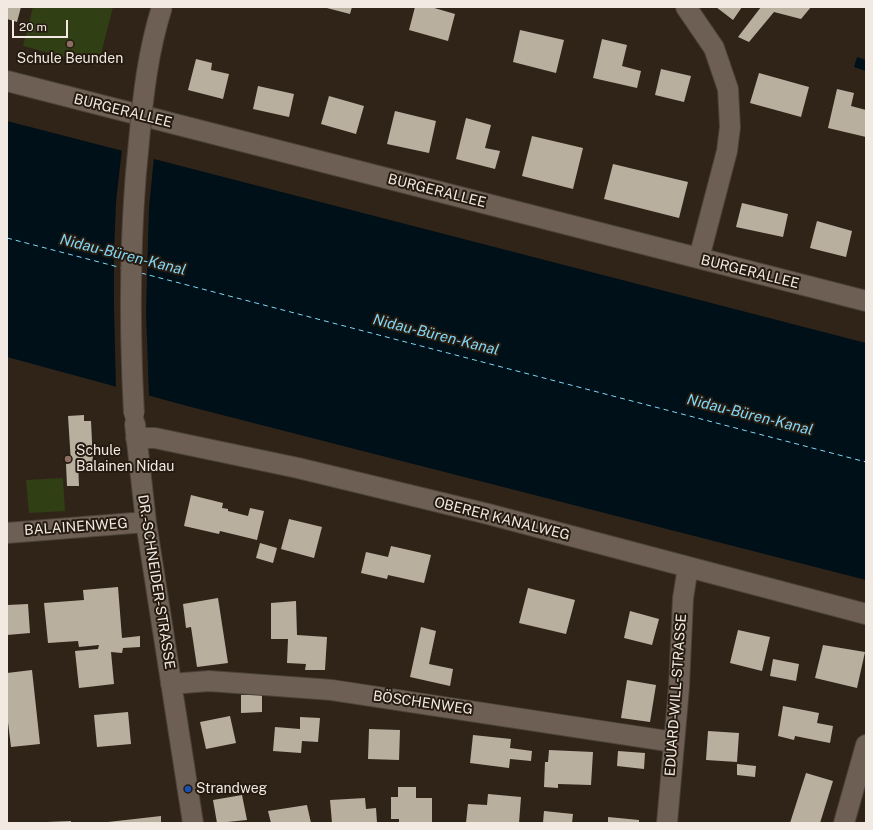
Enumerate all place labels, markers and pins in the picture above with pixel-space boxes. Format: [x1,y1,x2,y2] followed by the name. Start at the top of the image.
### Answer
[65,39,75,49] marker: Schule Beunden
[17,51,123,67] place label: Schule Beunden
[76,443,174,476] place label: Schule Balainen Nidau
[63,454,73,464] marker: Schule Balainen Nidau
[196,781,267,797] place label: Strandweg
[183,784,193,794] marker: Strandweg

